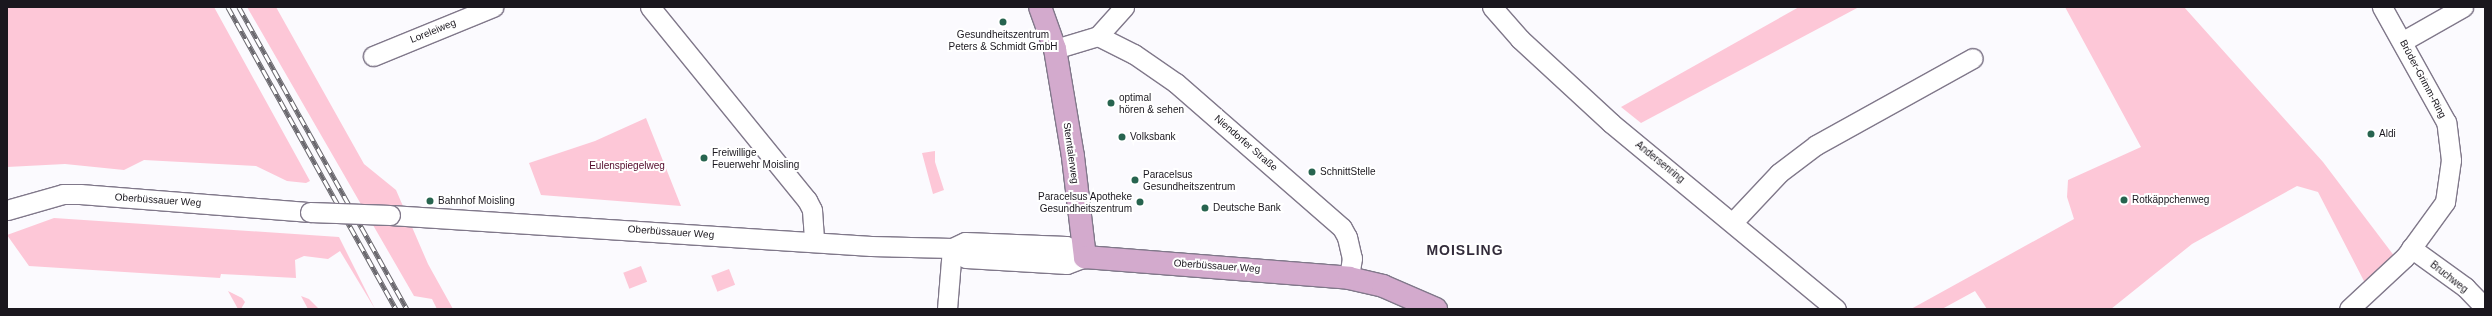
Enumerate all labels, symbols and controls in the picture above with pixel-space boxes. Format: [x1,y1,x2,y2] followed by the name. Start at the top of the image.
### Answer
[408,16,458,46] street label: Loreleiweg
[998,17,1008,27] marker: Gesundheitszentrum Peters & Schmidt GmbH
[949,28,1057,52] place label: Gesundheitszentrum Peters & Schmidt GmbH
[2397,38,2449,120] street label: Brüder-Grimm-Ring
[1119,91,1184,114] place label: optimal hören & sehen
[1106,98,1116,108] marker: optimal hören & sehen
[1212,112,1280,174] street label: Niendorfer Straße
[1061,122,1081,184] street label: Sterntalerweg
[2379,128,2396,140] place label: Aldi
[2366,129,2376,139] marker: Aldi
[1130,131,1176,143] place label: Volksbank
[1117,132,1127,142] marker: Volksbank
[1633,139,1687,185] street label: Andersenring
[712,146,799,170] place label: Freiwillige Feuerwehr Moisling
[699,153,709,163] marker: Freiwillige Feuerwehr Moisling
[589,160,665,172] park label: Eulenspiegelweg
[1320,166,1376,178] place label: SchnittStelle
[1307,167,1317,177] marker: SchnittStelle
[1143,168,1235,192] place label: Paracelsus Gesundheitszentrum
[1130,175,1140,185] marker: Paracelsus Gesundheitszentrum
[1037,190,1132,214] place label: Paracelsus Apotheke Gesundheitszentrum
[114,191,202,209] street label: Oberbüssauer Weg
[2132,194,2209,206] place label: Rotkäppchenweg
[438,195,515,207] place label: Bahnhof Moisling
[2119,195,2129,205] marker: Rotkäppchenweg
[425,196,435,206] marker: Bahnhof Moisling
[1135,197,1145,207] marker: Paracelsus Apotheke Gesundheitszentrum
[1213,202,1281,214] place label: Deutsche Bank
[1200,203,1210,213] marker: Deutsche Bank
[627,223,715,241] street label: Oberbüssauer Weg
[1426,242,1504,258] district label: MOISLING
[1173,257,1261,275] street label: Oberbüssauer Weg
[2428,259,2470,295] street label: Bruchweg

